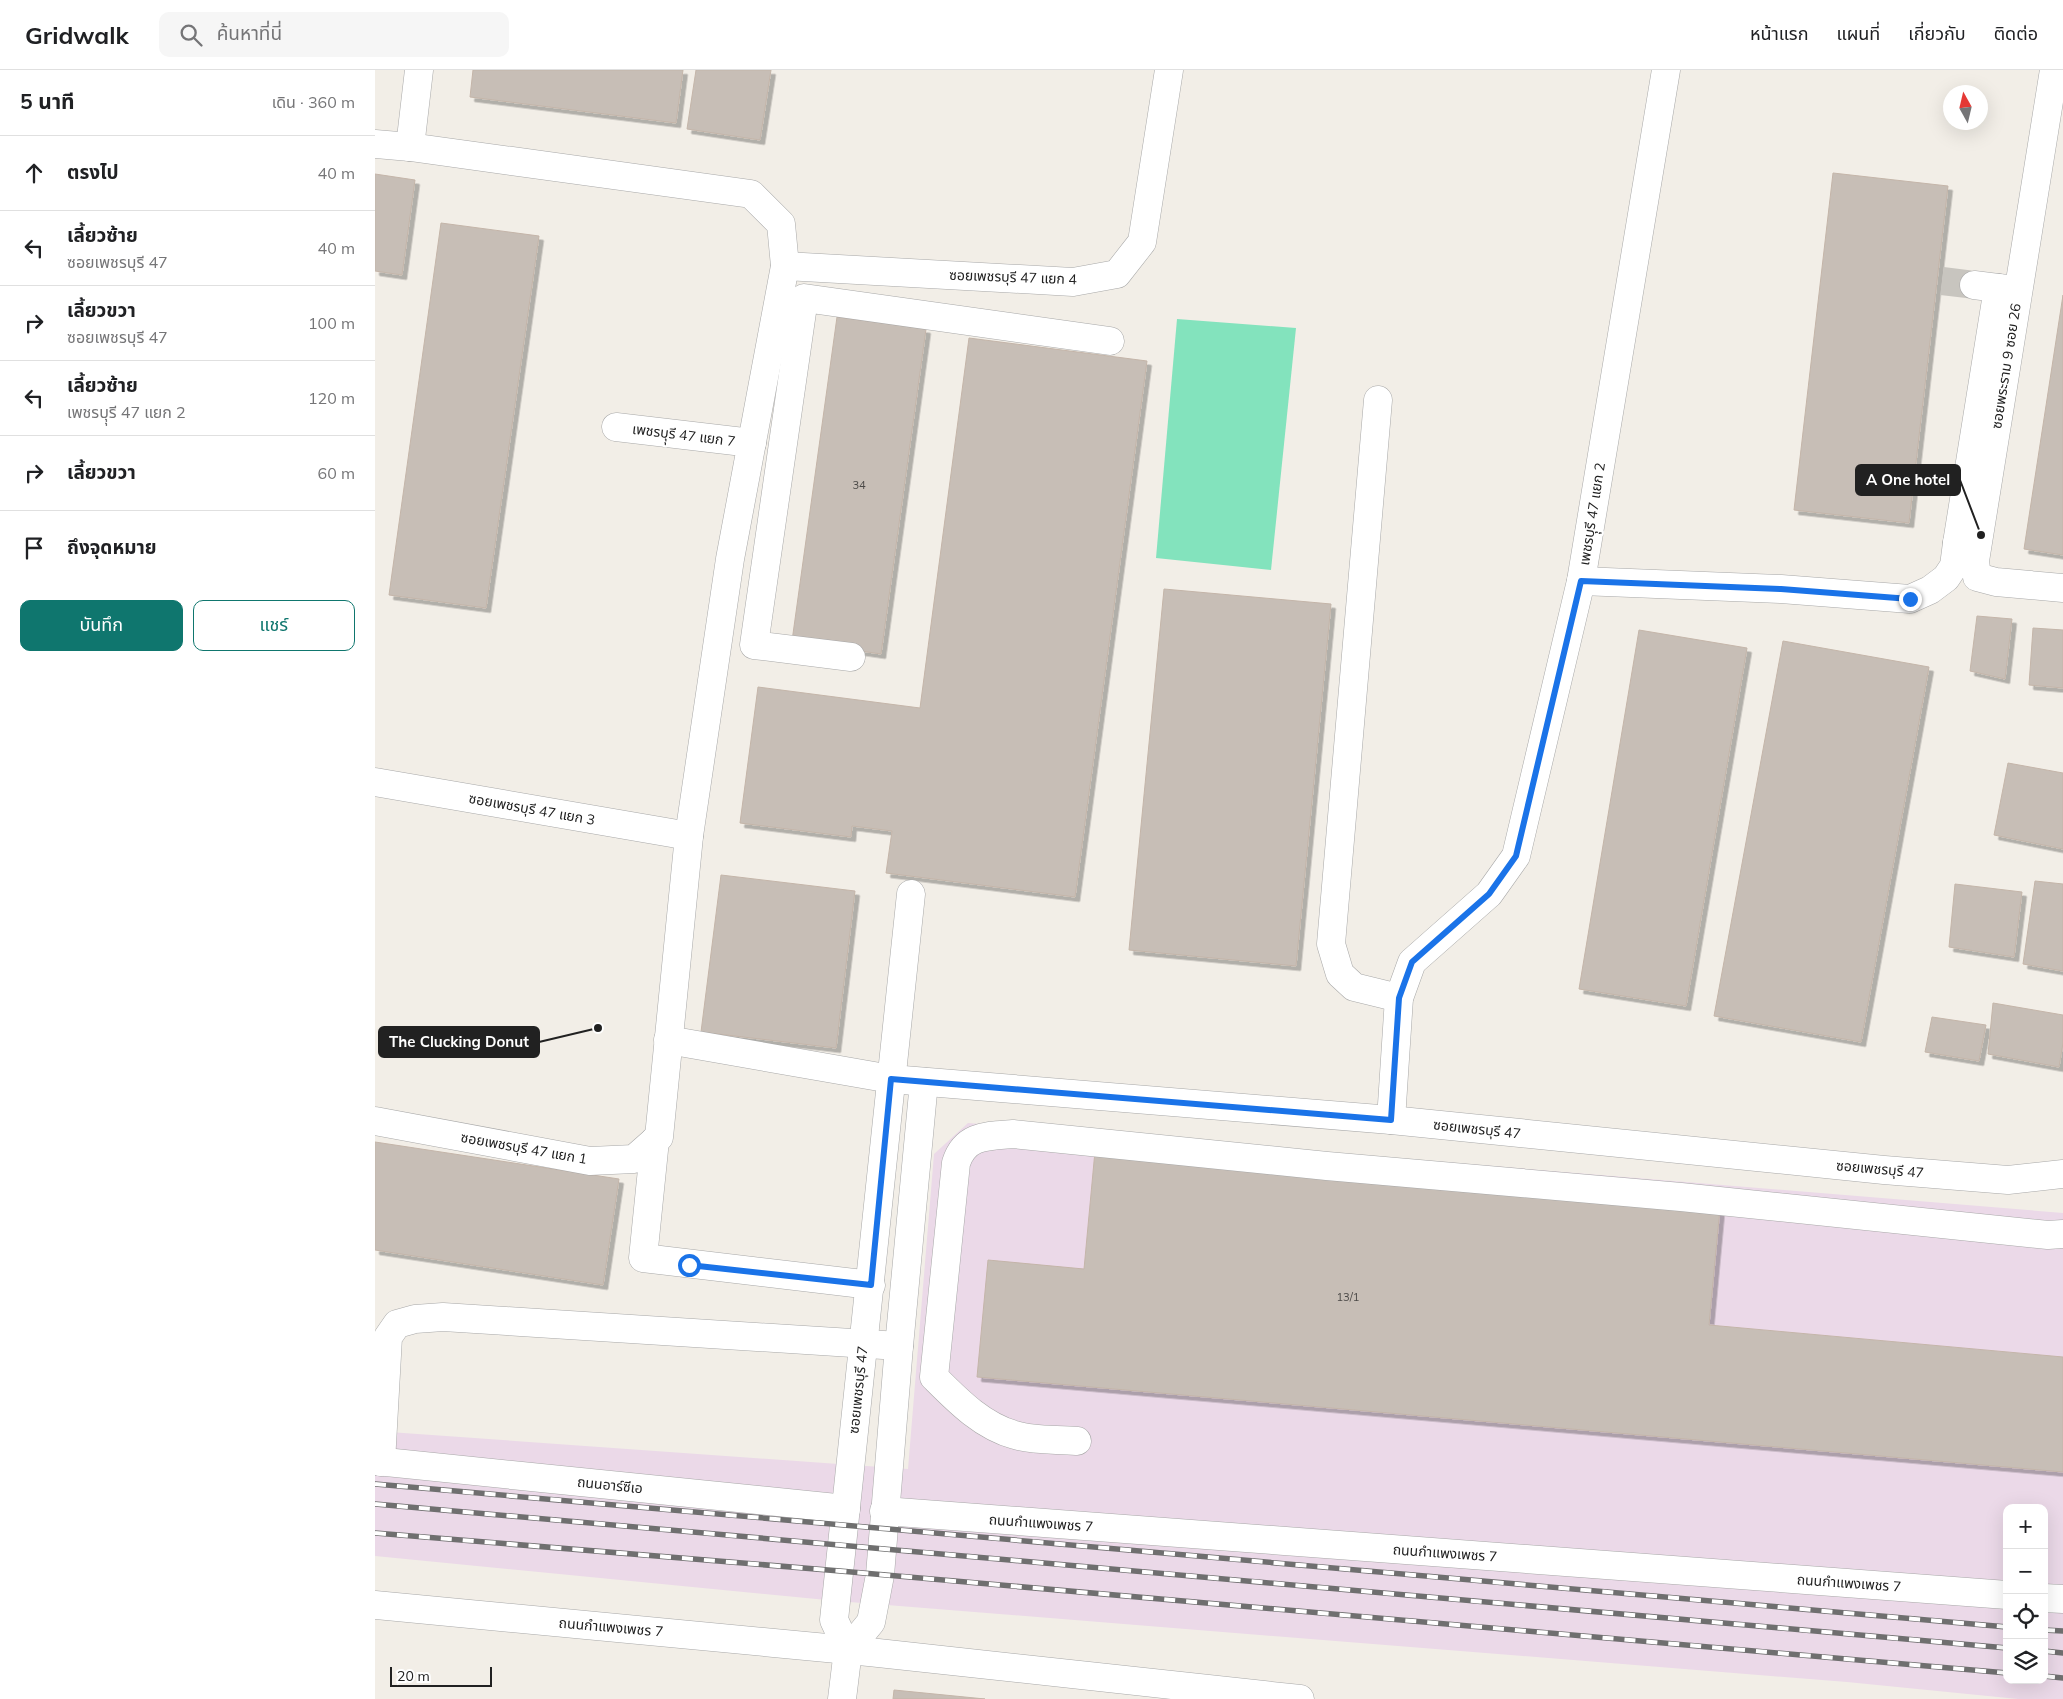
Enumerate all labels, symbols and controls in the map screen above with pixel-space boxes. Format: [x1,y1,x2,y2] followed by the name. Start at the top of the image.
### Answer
[159,12,509,57] search box
[25,20,129,50] text: Gridwalk
[177,21,205,49] icon: search
[217,21,282,45] text: ค้นหาที่นี่
[1750,22,1808,45] text: หน้าแรก
[1836,22,1880,45] text: แผนที่
[1908,22,1966,45] text: เกี่ยวกับ
[1994,22,2038,45] text: ติดต่อ
[1943,85,1988,130] north arrow
[20,88,75,114] text: 5 นาที
[272,92,355,112] text: เดิน · 360 m
[20,159,48,187] icon: ahead
[67,160,119,184] text: ตรงไป
[318,163,355,183] text: 40 m
[67,223,138,247] text: เลี้ยวซ้าย
[20,234,48,262] icon: left
[318,238,355,258] text: 40 m
[67,252,168,272] text: ซอยเพชรบุรี 47
[949,266,1078,288] street label: ซอยเพชรบุรี 47 แยก 4
[67,298,136,322] text: เลี้ยวขวา
[1987,302,2025,430] street label: ซอยพระราม 9 ซอย 26
[20,309,48,337] icon: right
[308,313,355,333] text: 100 m
[67,327,168,347] text: ซอยเพชรบุรี 47
[67,373,138,397] text: เลี้ยวซ้าย
[20,384,48,412] icon: left
[308,388,355,408] text: 120 m
[67,402,186,422] text: เพชรบุุรี 47 แยก 2
[631,420,737,454] street label: เพชรบุุรี 47 แยก 7
[20,459,48,487] icon: right
[67,460,136,484] text: เลี้ยวขวา
[1575,461,1613,567] street label: เพชรบุุรี 47 แยก 2
[318,463,355,483] text: 60 m
[1856,465,1960,495] callout: A One hotel
[1866,470,1950,489] text: A One hotel
[852,478,866,492] house number: 34
[20,534,48,562] icon: arrive
[67,535,157,559] text: ถึงจุดหมาย
[1899,588,1922,611] route end
[20,600,183,651] button: บันทึก
[193,600,355,651] button: แชร์
[467,789,597,829] street label: ซอยเพชรบุรี 47 แยก 3
[379,1027,539,1057] callout: The Clucking Donut
[389,1032,529,1051] text: The Clucking Donut
[1432,1115,1522,1143] street label: ซอยเพชรบุรี 47
[459,1128,589,1168] street label: ซอยเพชรบุรี 47 แยก 1
[1835,1156,1925,1182] street label: ซอยเพชรบุรี 47
[678,1254,701,1277] route start
[1337,1290,1359,1304] house number: 13/1
[844,1345,872,1435] street label: ซอยเพชรบุรี 47
[576,1473,644,1497] street label: ถนนอาร์ซีเอ
[2003,1504,2048,1684] map controls
[2003,1504,2048,1549] button: +
[988,1510,1094,1536] street label: ถนนกำแพงเพชร 7
[1392,1540,1498,1566] street label: ถนนกำแพงเพชร 7
[2003,1549,2048,1594] button: −
[1796,1570,1902,1596] street label: ถนนกำแพงเพชร 7
[2003,1594,2048,1639] button: locate
[558,1613,664,1641] street label: ถนนกำแพงเพชร 7
[2003,1639,2048,1684] button: layers
[390,1664,493,1687] scale bar
[397,1667,430,1685] text: 20 m

